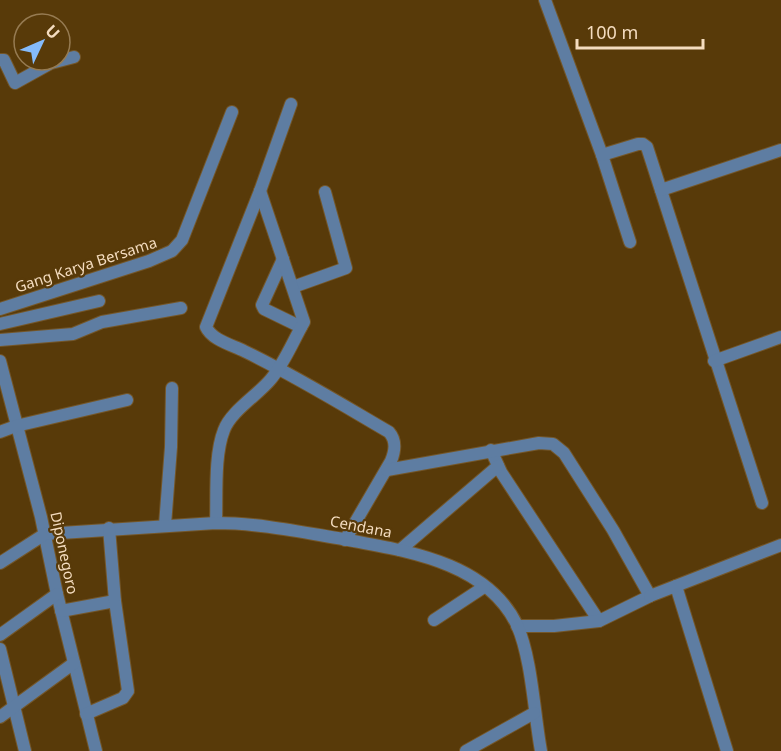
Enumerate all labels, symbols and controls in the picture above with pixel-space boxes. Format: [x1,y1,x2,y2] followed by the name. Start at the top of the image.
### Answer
[12,12,72,72] north arrow
[577,12,703,50] scale bar
[41,20,65,44] text: U
[586,20,638,44] text: 100 m
[12,232,159,296] street label: Gang Karya Bersama
[46,510,84,596] street label: Diponegoro
[329,510,394,542] street label: Cendana

